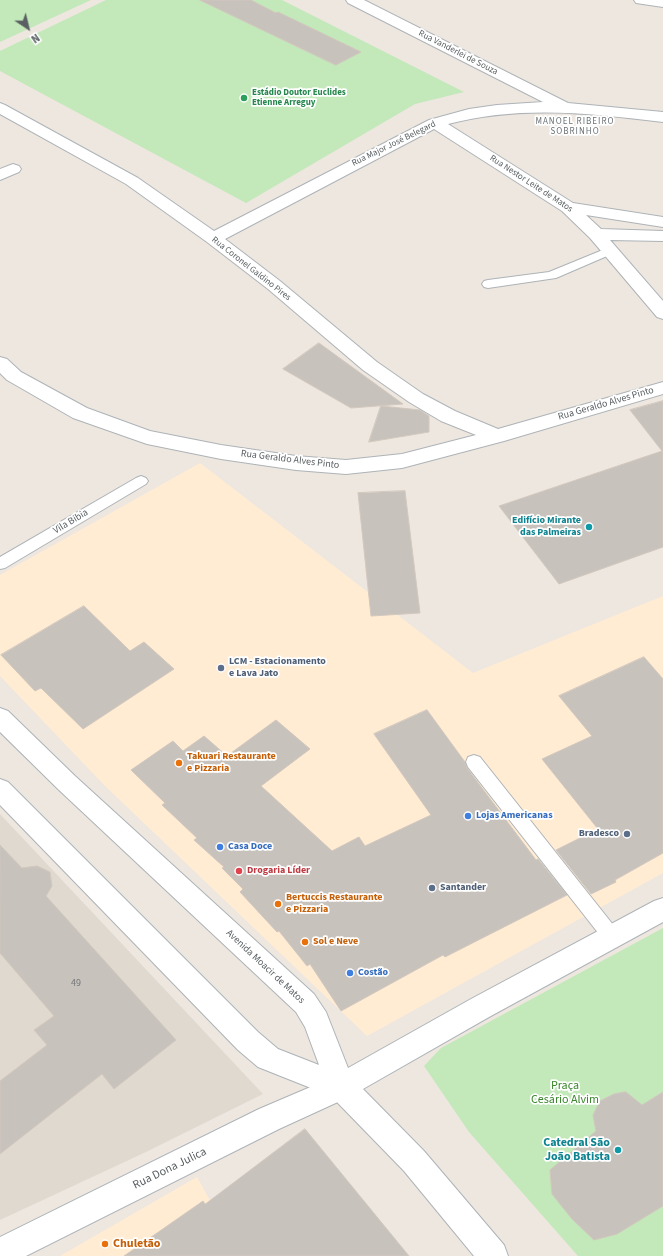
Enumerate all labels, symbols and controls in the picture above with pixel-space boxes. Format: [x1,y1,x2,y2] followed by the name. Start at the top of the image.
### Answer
[8,8,48,48] north arrow
[417,28,499,78] street label: Rua Vanderlei de Souza
[28,30,42,46] text: N
[252,88,346,109] place label: Estádio Doutor Euclides Etienne Arreguy
[239,93,249,103] marker: Estádio Doutor Euclides Etienne Arreguy
[535,117,615,138] district label: MANOEL RIBEIRO SOBRINHO
[350,119,438,169] street label: Rua Major José Belegard
[487,153,575,215] street label: Rua Nestor Leite de Matos
[209,235,293,303] street label: Rua Coronel Galdino Pires
[557,385,655,423] street label: Rua Geraldo Alves Pinto
[240,448,340,472] street label: Rua Geraldo Alves Pinto
[51,507,91,537] street label: Vila Bibia
[512,515,581,538] place label: Edifício Mirante das Palmeiras
[584,522,594,532] marker: Edifício Mirante das Palmeiras
[229,656,326,680] place label: LCM - Estacionamento e Lava Jato
[216,663,226,673] marker: LCM - Estacionamento e Lava Jato
[187,751,276,774] place label: Takuari Restaurante e Pizzaria
[174,758,184,768] marker: Takuari Restaurante e Pizzaria
[476,810,553,822] place label: Lojas Americanas
[463,811,473,821] marker: Lojas Americanas
[579,828,619,840] place label: Bradesco
[622,829,632,839] marker: Bradesco
[228,841,272,853] place label: Casa Doce
[215,842,225,852] marker: Casa Doce
[247,865,310,877] place label: Drogaria Líder
[234,866,244,876] marker: Drogaria Líder
[440,882,486,894] place label: Santander
[427,883,437,893] marker: Santander
[286,892,383,916] place label: Bertuccis Restaurante e Pizzaria
[273,899,283,909] marker: Bertuccis Restaurante e Pizzaria
[223,927,307,1007] street label: Avenida Moacir de Matos
[313,936,358,948] place label: Sol e Neve
[300,937,310,947] marker: Sol e Neve
[358,967,388,979] place label: Costão
[345,968,355,978] marker: Costão
[71,978,81,990] house number: 49
[531,1079,599,1107] park label: Praça Cesário Alvim
[543,1136,610,1164] place label: Catedral São João Batista
[131,1145,209,1193] street label: Rua Dona Julica
[613,1145,623,1155] marker: Catedral São João Batista
[113,1237,161,1251] place label: Chuletão
[100,1239,110,1249] marker: Chuletão

